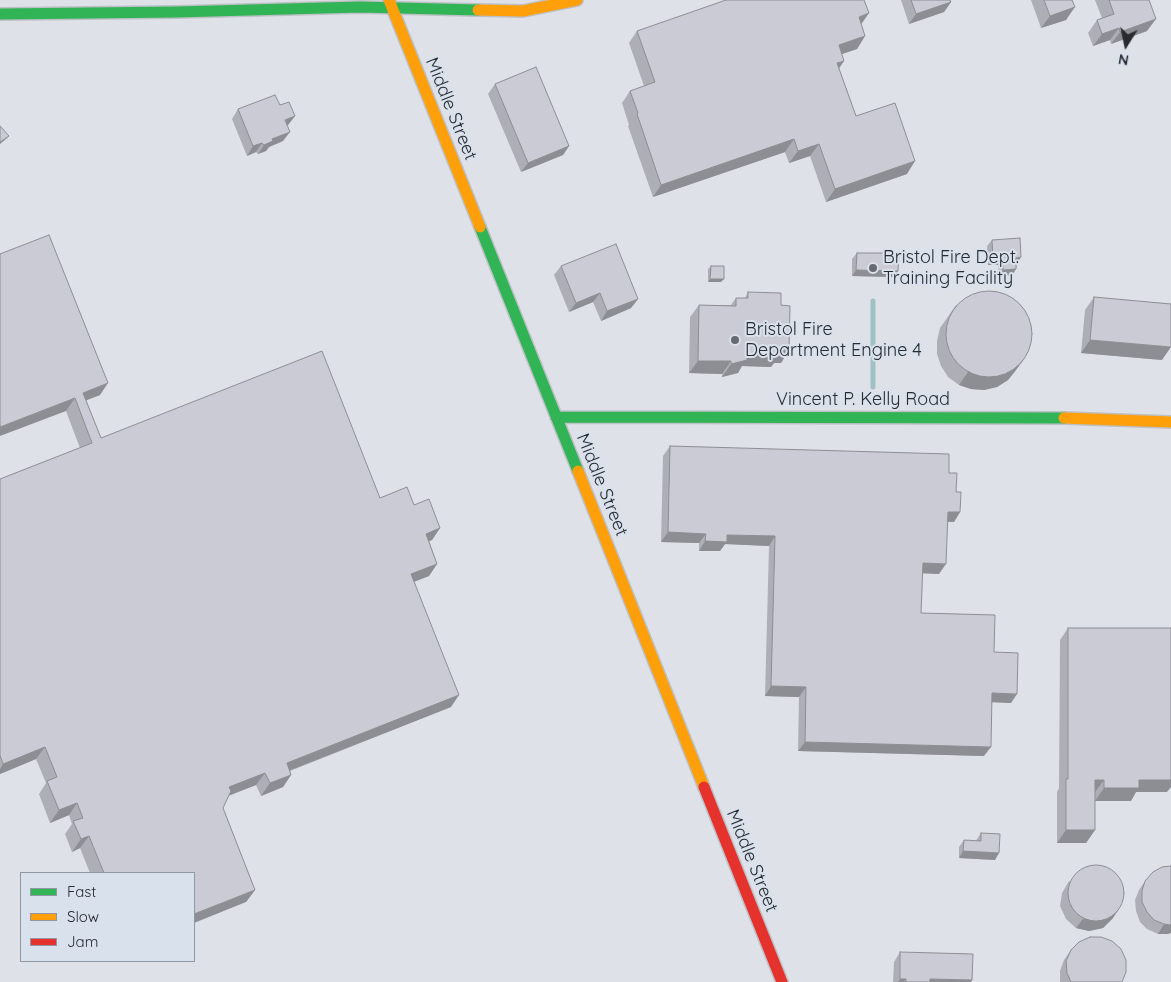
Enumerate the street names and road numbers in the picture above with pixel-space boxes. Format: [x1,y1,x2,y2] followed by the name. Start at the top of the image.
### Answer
[421,55,481,163] street label: Middle Street
[776,389,950,411] street label: Vincent P. Kelly Road
[572,431,632,539] street label: Middle Street
[722,807,782,915] street label: Middle Street

